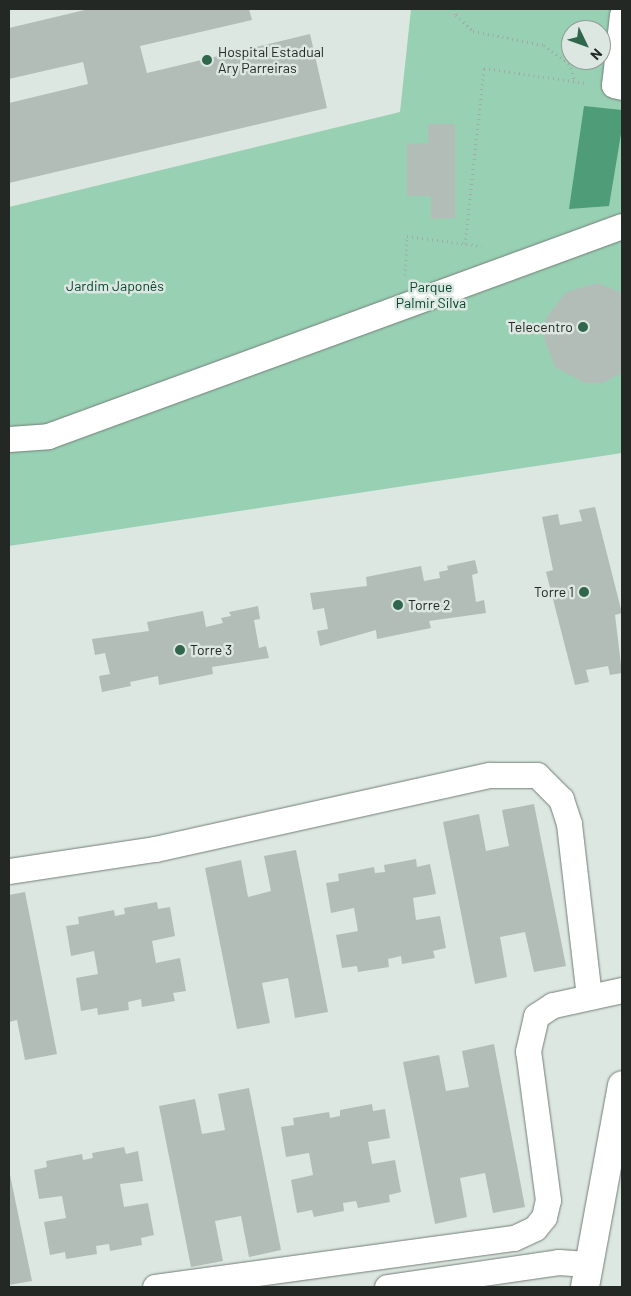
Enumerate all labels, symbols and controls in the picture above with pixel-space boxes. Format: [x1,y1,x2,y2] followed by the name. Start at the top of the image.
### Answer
[561,20,611,70] north arrow
[218,44,324,76] place label: Hospital Estadual Ary Parreiras
[587,46,606,64] text: N
[200,53,214,67] marker: Hospital Estadual Ary Parreiras
[66,278,164,294] park label: Jardim Japonês
[396,279,466,312] park label: Parque Palmir Silva
[508,319,573,335] place label: Telecentro
[577,321,589,333] marker: Telecentro
[534,584,574,600] place label: Torre 1
[578,586,590,598] marker: Torre 1
[408,597,451,613] place label: Torre 2
[392,599,404,611] marker: Torre 2
[190,642,232,658] place label: Torre 3
[174,644,186,656] marker: Torre 3

